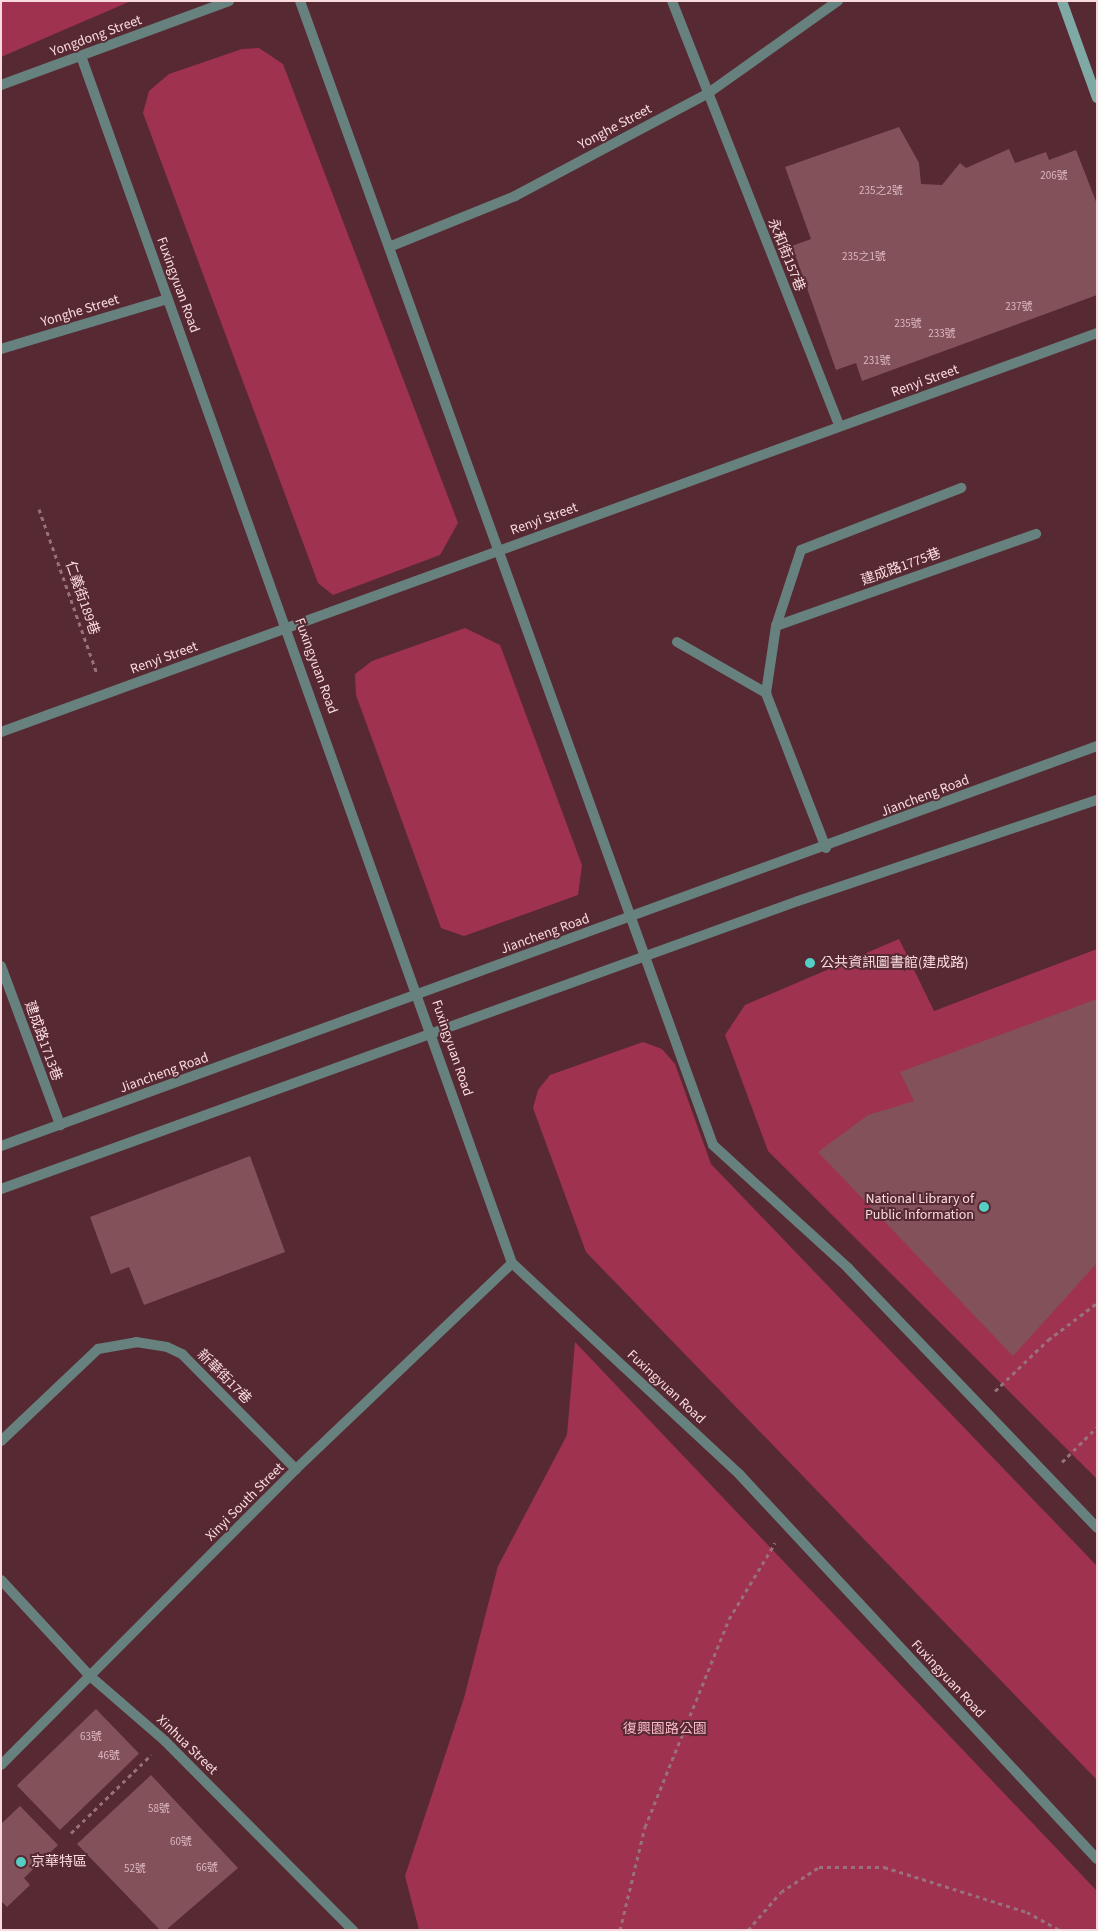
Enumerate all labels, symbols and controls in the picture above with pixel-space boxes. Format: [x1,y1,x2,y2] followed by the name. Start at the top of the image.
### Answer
[48,12,144,60] street label: Yongdong Street
[575,101,655,153] street label: Yonghe Street
[1040,169,1068,183] house number: 206號
[859,184,903,198] house number: 235之2號
[764,216,808,294] street label: 永和街157巷
[153,235,203,335] street label: Fuxingyuan Road
[842,250,886,264] house number: 235之1號
[39,291,121,331] street label: Yonghe Street
[1005,300,1033,314] house number: 237號
[894,317,922,331] house number: 235號
[928,327,956,341] house number: 233號
[863,354,891,368] house number: 231號
[889,361,961,401] street label: Renyi Street
[508,499,580,539] street label: Renyi Street
[859,545,943,589] street label: 建成路1775巷
[62,559,102,637] street label: 仁義街189巷
[291,616,341,716] street label: Fuxingyuan Road
[128,638,200,678] street label: Renyi Street
[878,771,972,821] street label: Jiancheng Road
[498,910,592,958] street label: Jiancheng Road
[820,955,968,971] place label: 公共資訊圖書館(建成路)
[804,957,816,969] marker: 公共資訊圖書館(建成路)
[428,998,476,1098] street label: Fuxingyuan Road
[21,999,65,1083] street label: 建成路1713巷
[117,1049,211,1097] street label: Jiancheng Road
[865,1191,974,1224] place label: National Library of Public Information
[978,1201,990,1213] marker: National Library of Public Information
[193,1346,255,1408] street label: 新華街17巷
[623,1347,709,1427] street label: Fuxingyuan Road
[202,1459,288,1545] street label: Xinyi South Street
[908,1636,988,1722] street label: Fuxingyuan Road
[153,1712,221,1778] street label: Xinhua Street
[623,1721,707,1737] park label: 復興園路公園
[80,1730,102,1744] house number: 63號
[98,1749,120,1763] house number: 46號
[148,1802,170,1816] house number: 58號
[170,1835,192,1849] house number: 60號
[31,1854,87,1870] place label: 京華特區
[15,1856,27,1868] marker: 京華特區
[196,1861,218,1875] house number: 66號
[124,1862,146,1876] house number: 52號

